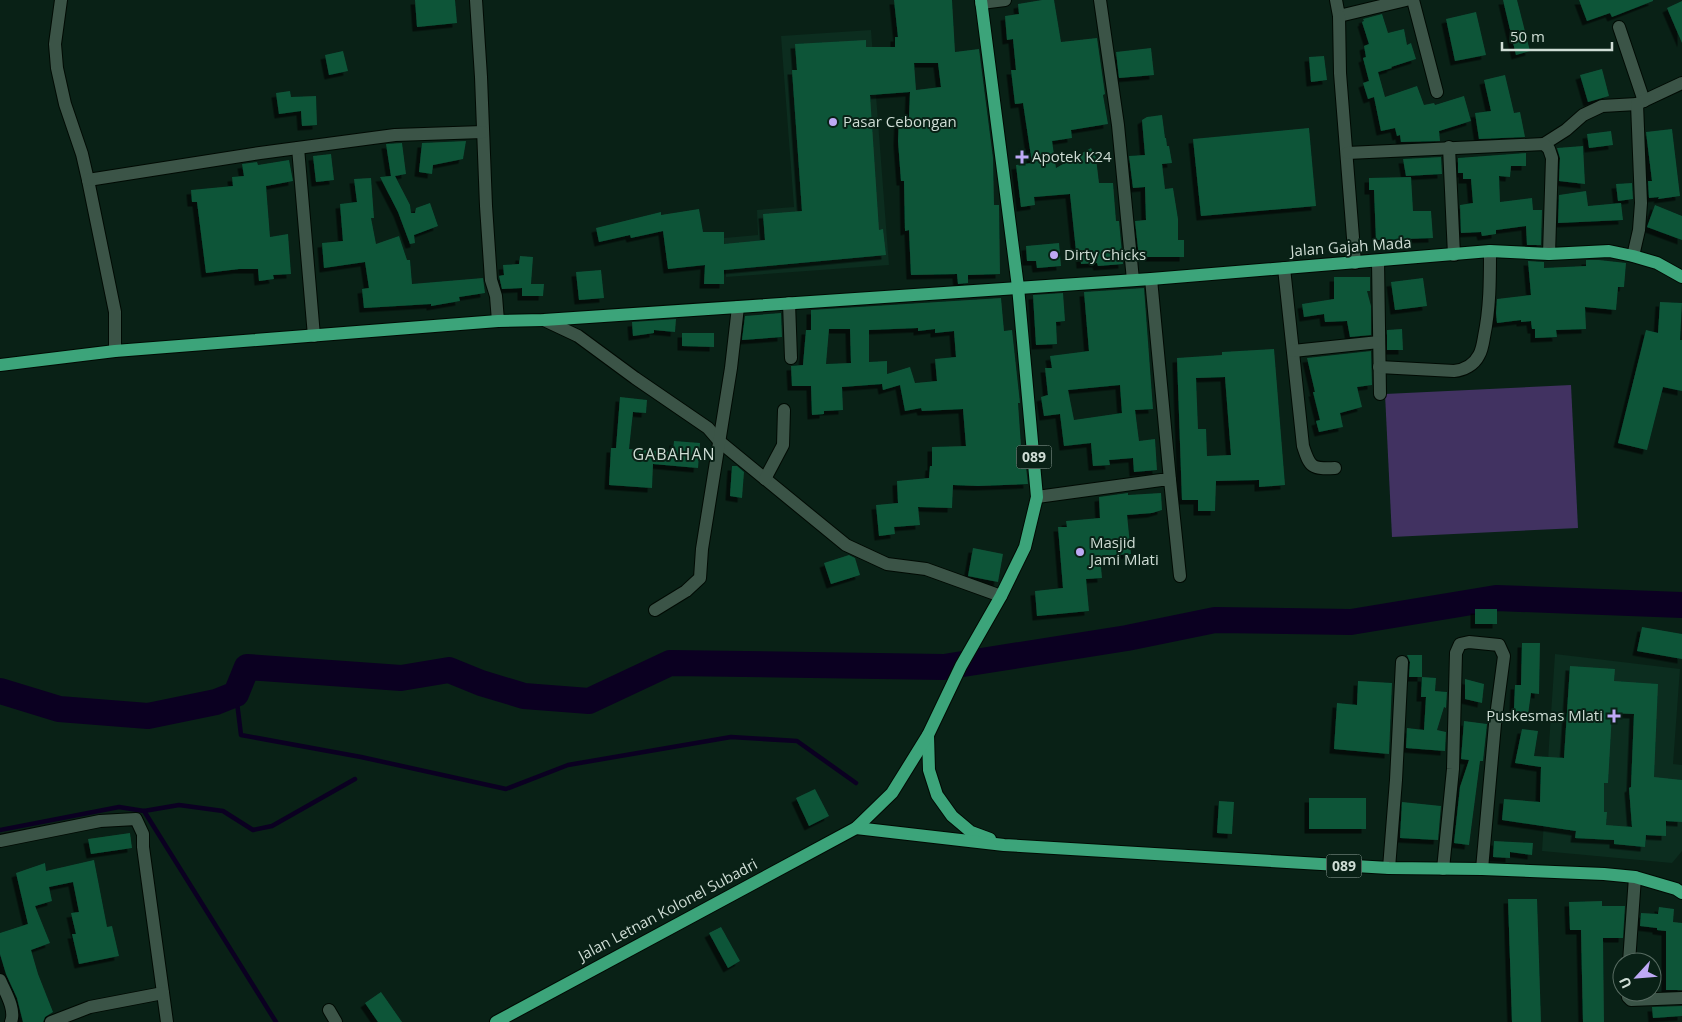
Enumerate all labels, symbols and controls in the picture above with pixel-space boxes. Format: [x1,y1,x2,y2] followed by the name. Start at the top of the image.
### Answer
[1502,20,1612,52] scale bar
[1510,26,1545,46] text: 50 m
[843,111,957,131] place label: Pasar Cebongan
[827,116,839,128] marker: Pasar Cebongan
[1032,146,1112,166] place label: Apotek K24
[1016,151,1028,163] marker: Apotek K24
[1288,232,1412,260] street label: Jalan Gajah Mada
[1064,244,1146,264] place label: Dirty Chicks
[1048,249,1060,261] marker: Dirty Chicks
[632,443,716,465] district label: GABAHAN
[1016,446,1052,468] road number: 089
[1088,532,1159,569] place label: Masjid Jami Mlati
[1074,546,1086,558] marker: Masjid Jami Mlati
[1486,705,1603,725] place label: Puskesmas Mlati
[1607,709,1621,723] marker: Puskesmas Mlati
[573,853,761,966] street label: Jalan Letnan Kolonel Subadri
[1326,854,1362,878] road number: 089
[1612,952,1662,1002] north arrow
[1614,974,1636,992] text: U

